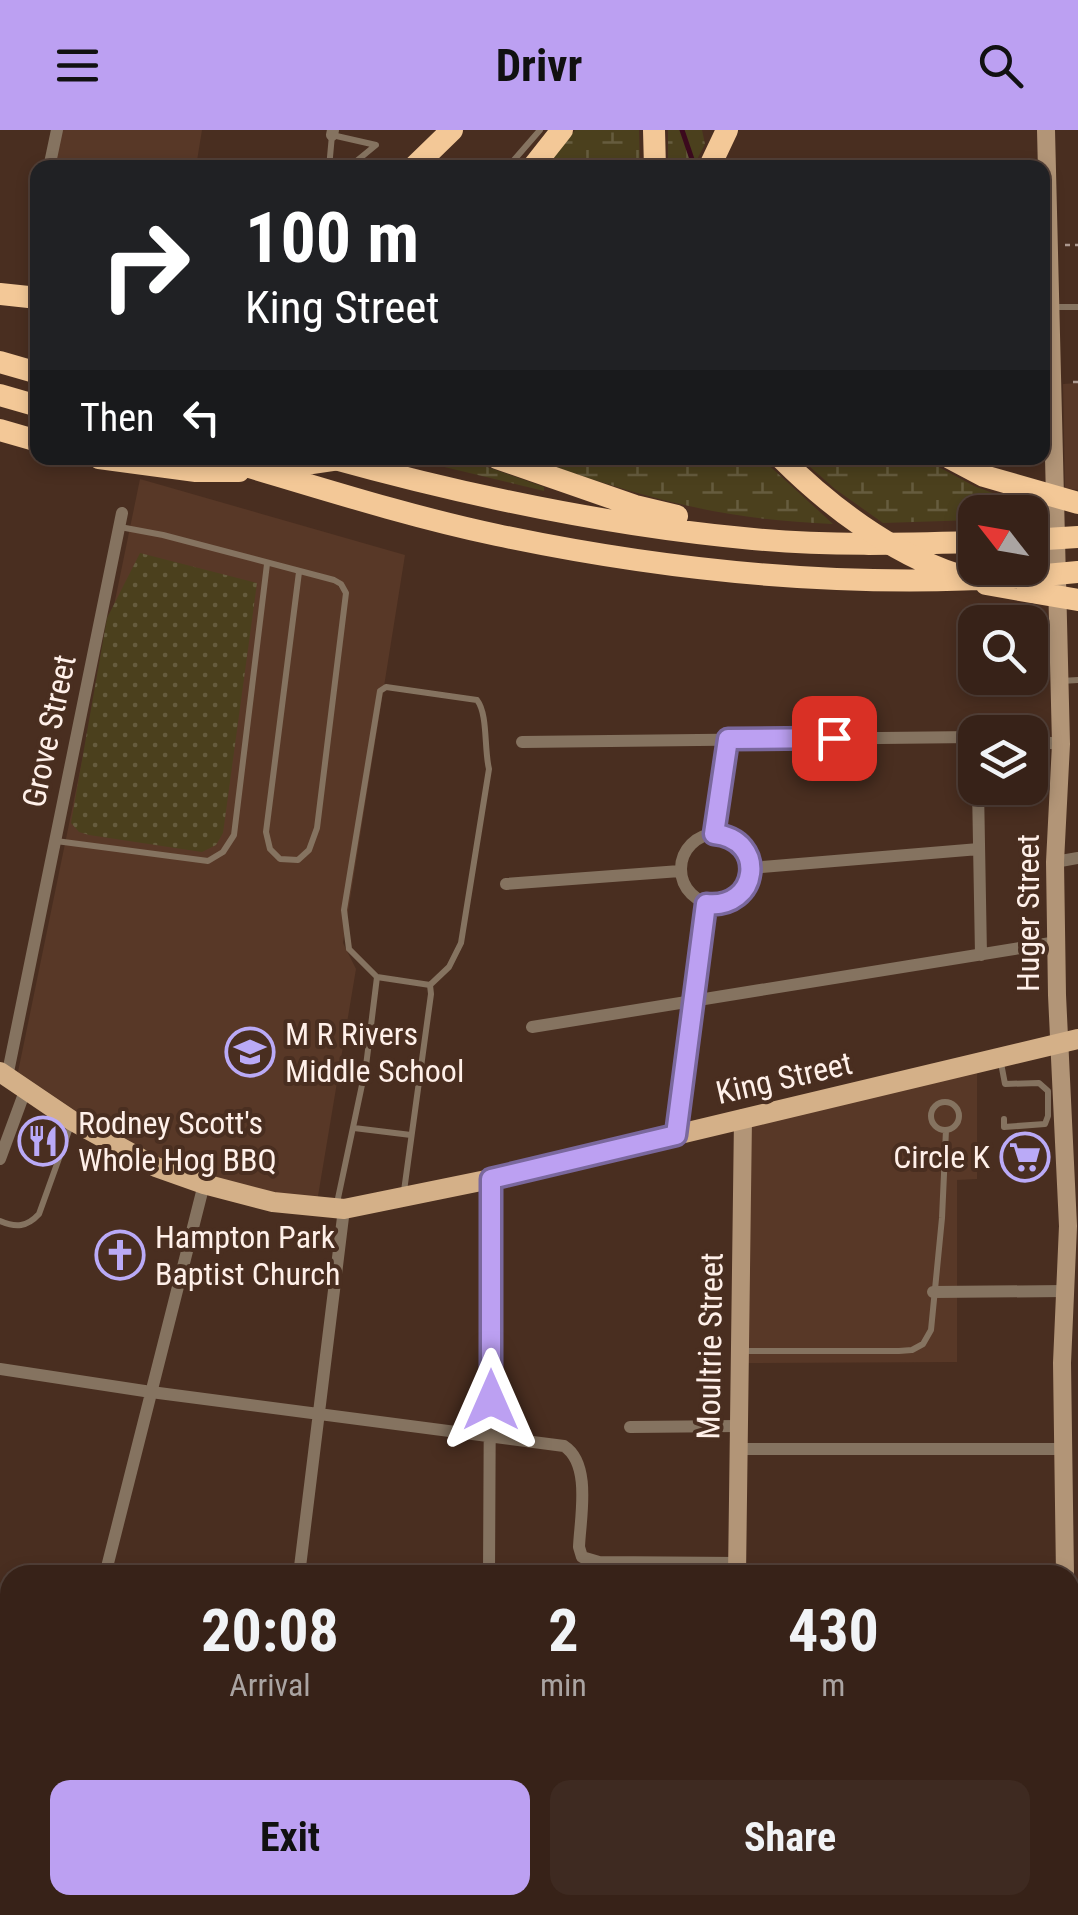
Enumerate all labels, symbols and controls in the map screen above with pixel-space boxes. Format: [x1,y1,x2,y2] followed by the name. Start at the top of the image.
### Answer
[50,38,105,93] icon: menu
[973,38,1028,93] icon: search
[496,39,582,92] text: Drivr
[245,197,419,279] text: 100 m
[80,200,210,330] icon: right
[245,281,440,334] text: King Street
[174,390,229,445] icon: left
[80,396,154,440] text: Then
[958,495,1048,585] north arrow
[958,495,1048,805] map controls
[958,605,1048,695] button: search
[14,651,84,811] street label: Grove Street
[792,696,877,781] pin
[807,711,862,766] icon: arrive
[958,715,1048,805] button: layers
[1009,834,1047,992] street label: Huger Street
[285,1015,464,1090] place label: M R Rivers Middle School
[224,1026,276,1078] school or university icon: M R Rivers Middle School
[712,1044,856,1112] street label: King Street
[78,1104,277,1179] place label: Rodney Scott's Whole Hog BBQ
[17,1115,69,1167] restaurant icon: Rodney Scott's Whole Hog BBQ
[999,1131,1051,1183] supermarket icon: Circle K
[893,1138,991,1176] place label: Circle K
[155,1218,341,1293] place label: Hampton Park Baptist Church
[94,1229,146,1281] church icon: Hampton Park Baptist Church
[689,1252,731,1440] street label: Moultrie Street
[439,1348,543,1452] position arrow
[201,1595,339,1666] text: 20:08
[548,1595,579,1666] text: 2
[788,1595,879,1666] text: 430
[229,1666,311,1704] text: Arrival
[540,1666,587,1704] text: min
[821,1666,845,1704] text: m
[50,1780,530,1895] button: Exit
[550,1780,1030,1895] button: Share

